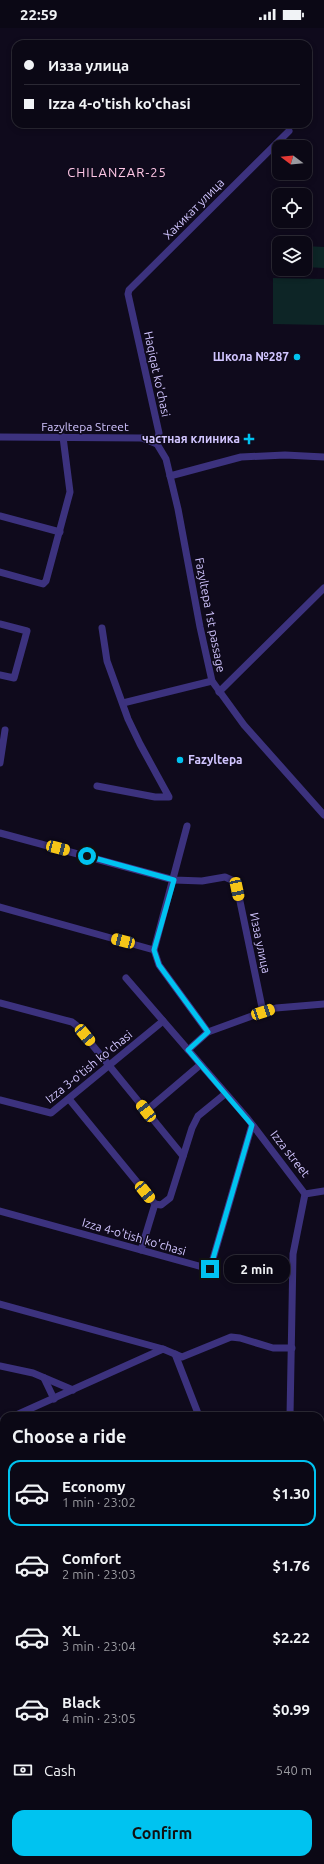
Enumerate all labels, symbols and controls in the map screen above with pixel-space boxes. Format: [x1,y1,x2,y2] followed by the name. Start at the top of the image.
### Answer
[20,6,58,23] text: 22:59
[48,57,129,74] text: Изза улица
[48,95,191,112] text: Izza 4-o'tish ko'chasi
[272,140,312,180] north arrow
[272,140,312,276] map controls
[67,165,167,179] district label: CHILANZAR-25
[161,176,227,242] street label: Хакикат улица
[272,188,312,228] button: locate
[272,236,312,276] button: layers
[142,330,173,418] street label: Haqiqat ko'chasi
[213,350,289,363] place label: Школа №287
[292,352,302,362] marker: Школа №287
[41,420,129,433] street label: Fazyltepa Street
[142,432,240,445] place label: частная клиника
[243,433,255,445] marker: частная клиника
[193,556,228,673] street label: Fazyltepa 1st passage
[188,753,243,766] place label: Fazyltepa
[175,755,185,765] marker: Fazyltepa
[45,839,71,857] car
[78,847,96,865] route start
[229,876,245,902] car
[248,911,273,974] street label: Изза улица
[110,932,136,950] car
[250,1003,276,1021] car
[73,1022,97,1048] car
[43,1028,135,1106] street label: Izza 3-o'tish ko'chasi
[134,1098,158,1124] car
[268,1128,313,1180] street label: Izza street
[133,1179,157,1205] car
[81,1215,188,1258] street label: Izza 4-o'tish ko'chasi
[224,1255,290,1283] callout: 2 min
[201,1260,219,1278] route end
[241,1262,273,1276] text: 2 min
[12,1426,126,1446] text: Choose a ride
[14,1475,50,1511] icon: car
[62,1478,126,1495] text: Economy
[272,1485,310,1502] text: $1.30
[62,1495,136,1509] text: 1 min · 23:02
[14,1547,50,1583] icon: car
[62,1550,121,1567] text: Comfort
[272,1557,310,1574] text: $1.76
[62,1567,136,1581] text: 2 min · 23:03
[14,1619,50,1655] icon: car
[62,1622,80,1639] text: XL
[272,1629,310,1646] text: $2.22
[62,1639,136,1653] text: 3 min · 23:04
[14,1691,50,1727] icon: car
[62,1694,101,1711] text: Black
[272,1701,310,1718] text: $0.99
[62,1711,136,1725] text: 4 min · 23:05
[12,1759,34,1781] icon: cash
[44,1762,76,1779] text: Cash
[276,1763,312,1777] text: 540 m
[12,1810,312,1856] button: Confirm

